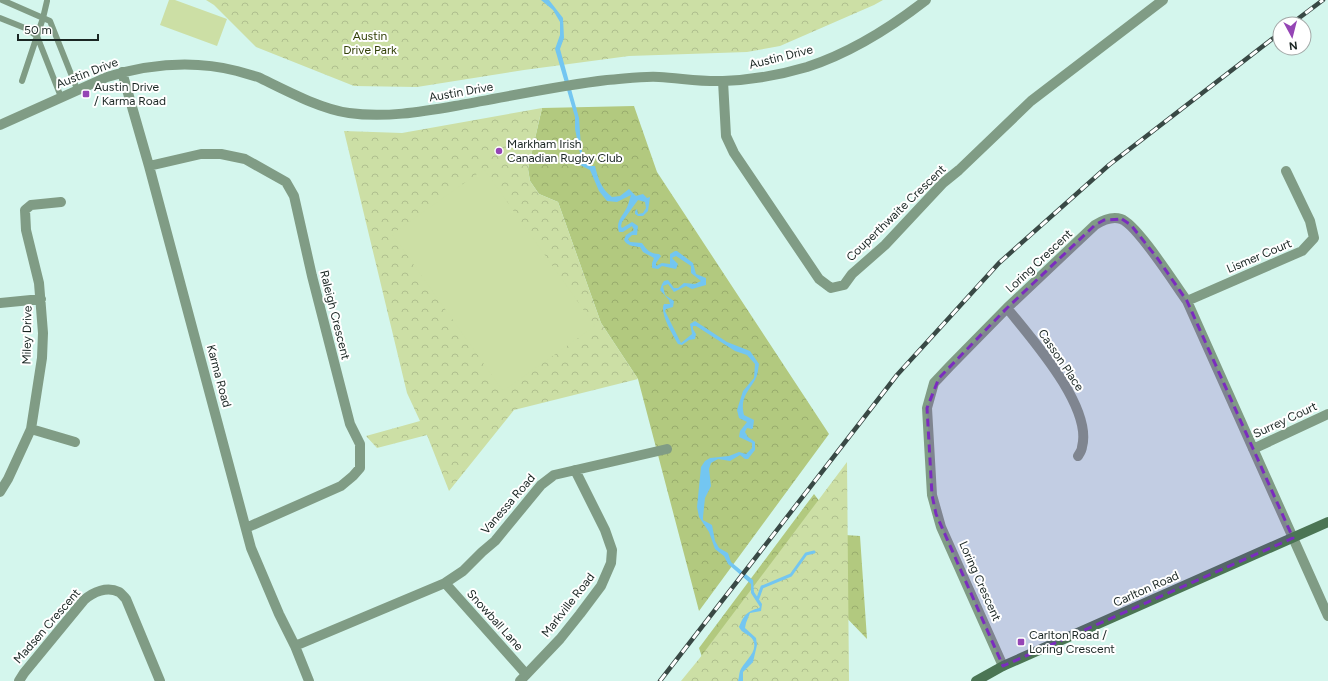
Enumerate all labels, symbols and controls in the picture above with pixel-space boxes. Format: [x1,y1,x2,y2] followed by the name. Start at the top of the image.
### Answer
[18,16,98,42] scale bar
[1272,16,1312,56] north arrow
[24,23,52,37] text: 50 m
[343,29,397,57] park label: Austin Drive Park
[1288,38,1298,52] text: N
[748,42,815,72] street label: Austin Drive
[54,55,120,91] street label: Austin Drive
[428,79,495,105] street label: Austin Drive
[94,80,166,108] place label: Austin Drive / Karma Road
[81,89,91,99] marker: Austin Drive / Karma Road
[507,137,623,165] place label: Markham Irish Canadian Rugby Club
[494,146,504,156] marker: Markham Irish Canadian Rugby Club
[843,162,949,264] street label: Couperthwaite Crescent
[1003,226,1076,295] street label: Loring Crescent
[1224,236,1294,276] street label: Lismer Court
[317,269,353,361] street label: Raleigh Crescent
[19,305,35,365] street label: Miley Drive
[1035,327,1087,394] street label: Casson Place
[204,343,234,409] street label: Karma Road
[1251,399,1320,441] street label: Surrey Court
[478,471,538,537] street label: Vanessa Road
[956,539,1004,623] street label: Loring Crescent
[1111,568,1181,610] street label: Carlton Road
[539,570,597,640] street label: Markville Road
[11,586,83,666] street label: Madsen Crescent
[464,587,526,654] street label: Snowball Lane
[1029,628,1115,656] place label: Carlton Road / Loring Crescent
[1016,637,1026,647] marker: Carlton Road / Loring Crescent

